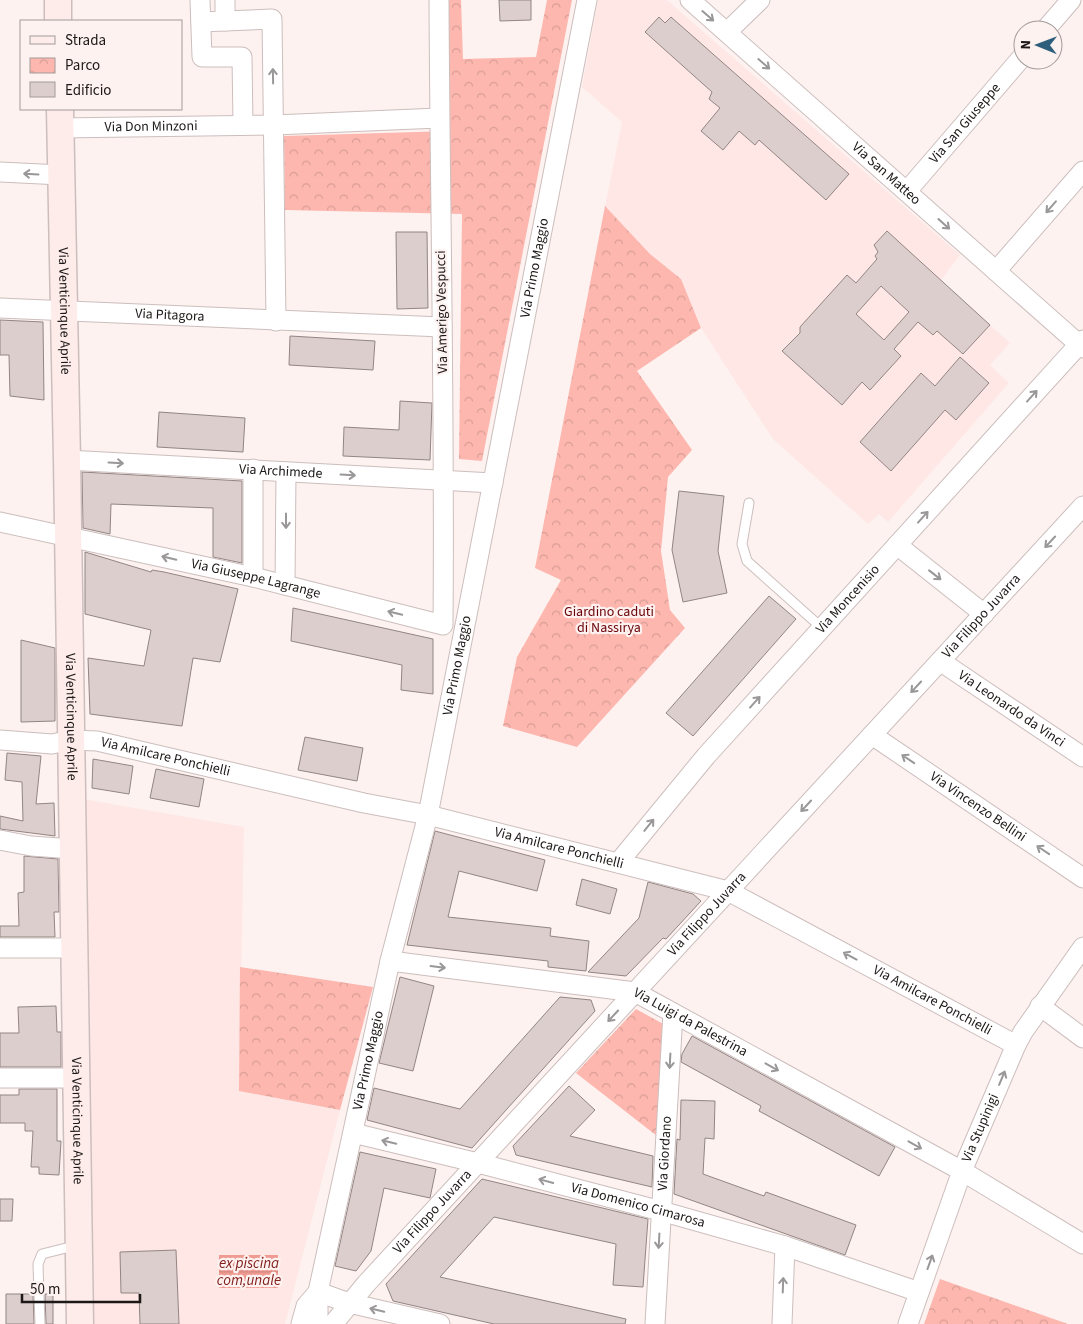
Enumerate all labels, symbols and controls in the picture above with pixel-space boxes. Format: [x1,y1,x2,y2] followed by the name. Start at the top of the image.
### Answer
[702,10,715,22] one-way arrow
[20,20,182,110] legend
[1013,20,1063,70] north arrow
[65,30,106,51] text: Strada
[1016,40,1036,50] text: N
[65,55,100,76] text: Parco
[757,59,770,70] one-way arrow
[268,69,278,85] one-way arrow
[925,79,1005,168] street label: Via San Giuseppe
[65,80,112,101] text: Edificio
[104,116,198,137] street label: Via Don Minzoni
[847,138,925,210] street label: Via San Matteo
[23,169,39,178] one-way arrow
[1045,201,1057,214] one-way arrow
[515,216,554,320] street label: Via Primo Maggio
[937,218,950,230] one-way arrow
[53,247,75,375] street label: Via Venticinque Aprile
[431,250,453,374] street label: Via Amerigo Vespucci
[135,304,205,327] street label: Via Pitagora
[1026,390,1038,403] one-way arrow
[108,458,124,467] one-way arrow
[238,459,323,484] street label: Via Archimede
[340,470,356,479] one-way arrow
[917,510,929,523] one-way arrow
[281,512,291,528] one-way arrow
[1044,535,1056,548] one-way arrow
[162,553,178,563] one-way arrow
[189,554,323,604] street label: Via Giuseppe Lagrange
[811,560,885,638] street label: Via Moncenisio
[929,570,942,581] one-way arrow
[937,570,1025,663] street label: Via Filippo Juvarra
[564,602,654,638] park label: Giardino caduti di Nassirya
[388,608,404,617] one-way arrow
[438,614,477,717] street label: Via Primo Maggio
[60,653,82,781] street label: Via Venticinque Aprile
[954,666,1069,752] street label: Via Leonardo da Vinci
[910,680,922,693] one-way arrow
[749,696,761,709] one-way arrow
[99,732,232,782] street label: Via Amilcare Ponchielli
[901,754,915,764] one-way arrow
[926,767,1030,847] street label: Via Vincenzo Bellini
[800,800,812,813] one-way arrow
[643,819,654,832] one-way arrow
[492,822,626,874] street label: Via Amilcare Ponchielli
[1036,845,1050,855] one-way arrow
[663,868,751,961] street label: Via Filippo Juvarra
[843,951,858,960] one-way arrow
[869,960,995,1040] street label: Via Amilcare Ponchielli
[430,962,446,972] one-way arrow
[630,983,751,1062] street label: Via Luigi da Palestrina
[348,1009,389,1112] street label: Via Primo Maggio
[607,1009,619,1022] one-way arrow
[666,1053,675,1069] one-way arrow
[66,1057,88,1185] street label: Via Venticinque Aprile
[765,1063,779,1073] one-way arrow
[997,1071,1007,1086] one-way arrow
[957,1091,1004,1165] street label: Via Stupinigi
[653,1115,677,1191] street label: Via Giordano
[381,1137,397,1146] one-way arrow
[907,1141,921,1151] one-way arrow
[389,1165,476,1258] street label: Via Filippo Juvarra
[539,1176,555,1185] one-way arrow
[569,1178,707,1233] street label: Via Domenico Cimarosa
[655,1233,664,1249] one-way arrow
[217,1253,281,1291] water label: ex piscina com,unale
[926,1254,935,1270] one-way arrow
[22,1272,140,1304] scale bar
[779,1277,788,1293] one-way arrow
[30,1279,60,1300] text: 50 m
[370,1305,386,1314] one-way arrow

